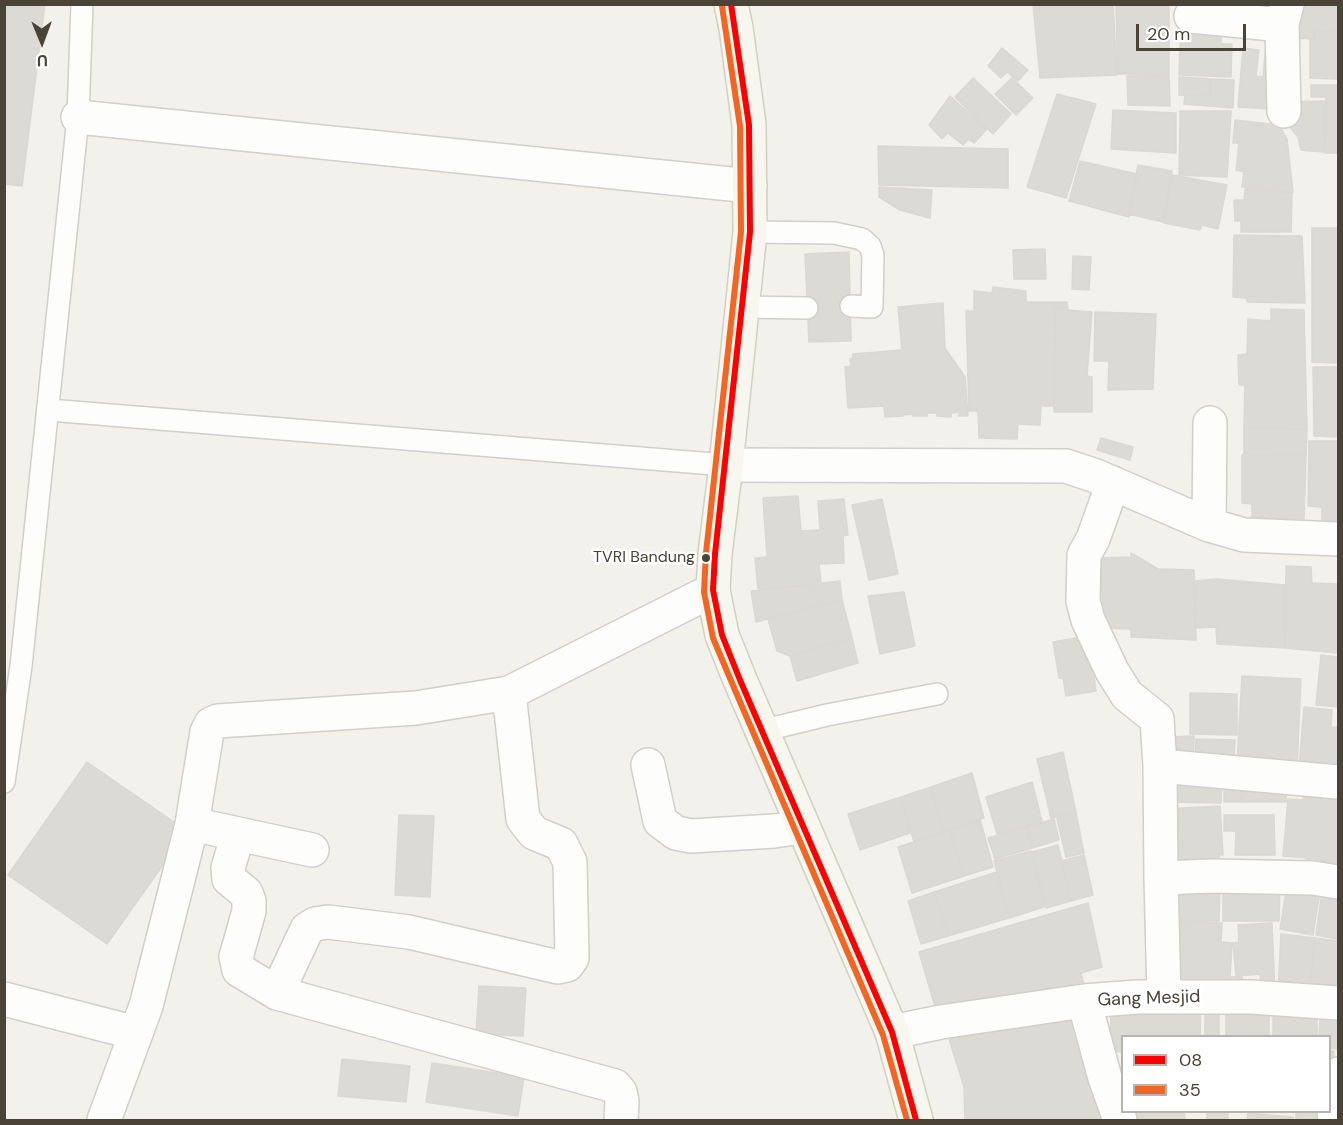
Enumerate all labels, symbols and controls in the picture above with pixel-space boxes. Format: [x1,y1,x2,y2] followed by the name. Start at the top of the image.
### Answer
[12,12,72,72] north arrow
[1139,12,1248,50] scale bar
[1147,22,1190,46] text: 20 m
[37,50,48,71] text: U
[593,548,695,568] place label: TVRI Bandung
[700,552,712,564] marker: TVRI Bandung
[1097,986,1201,1012] street label: Gang Mesjid
[1121,1035,1331,1113] legend
[1179,1048,1202,1072] text: 08
[1179,1078,1201,1102] text: 35

